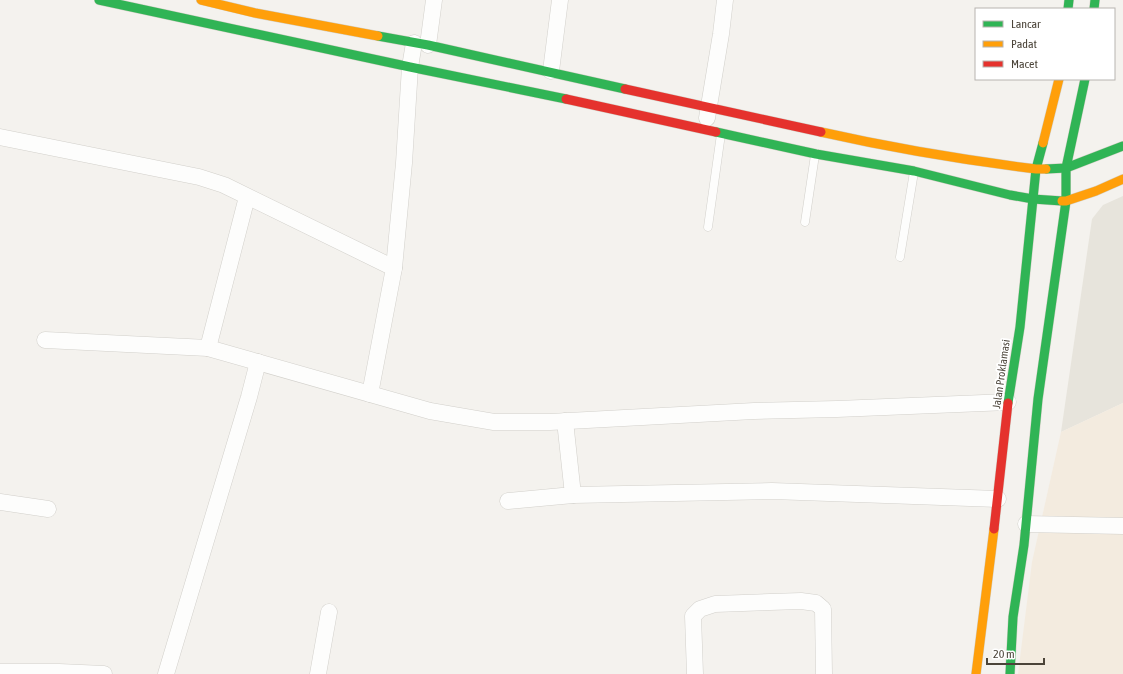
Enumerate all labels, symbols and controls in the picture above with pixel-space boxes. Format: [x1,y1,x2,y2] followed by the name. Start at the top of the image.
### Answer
[975,8,1115,80] legend
[1011,17,1041,31] text: Lancar
[1011,37,1037,51] text: Padat
[1011,57,1039,71] text: Macet
[990,339,1012,409] street label: Jalan Proklamasi
[987,640,1044,666] scale bar
[993,647,1015,661] text: 20 m

